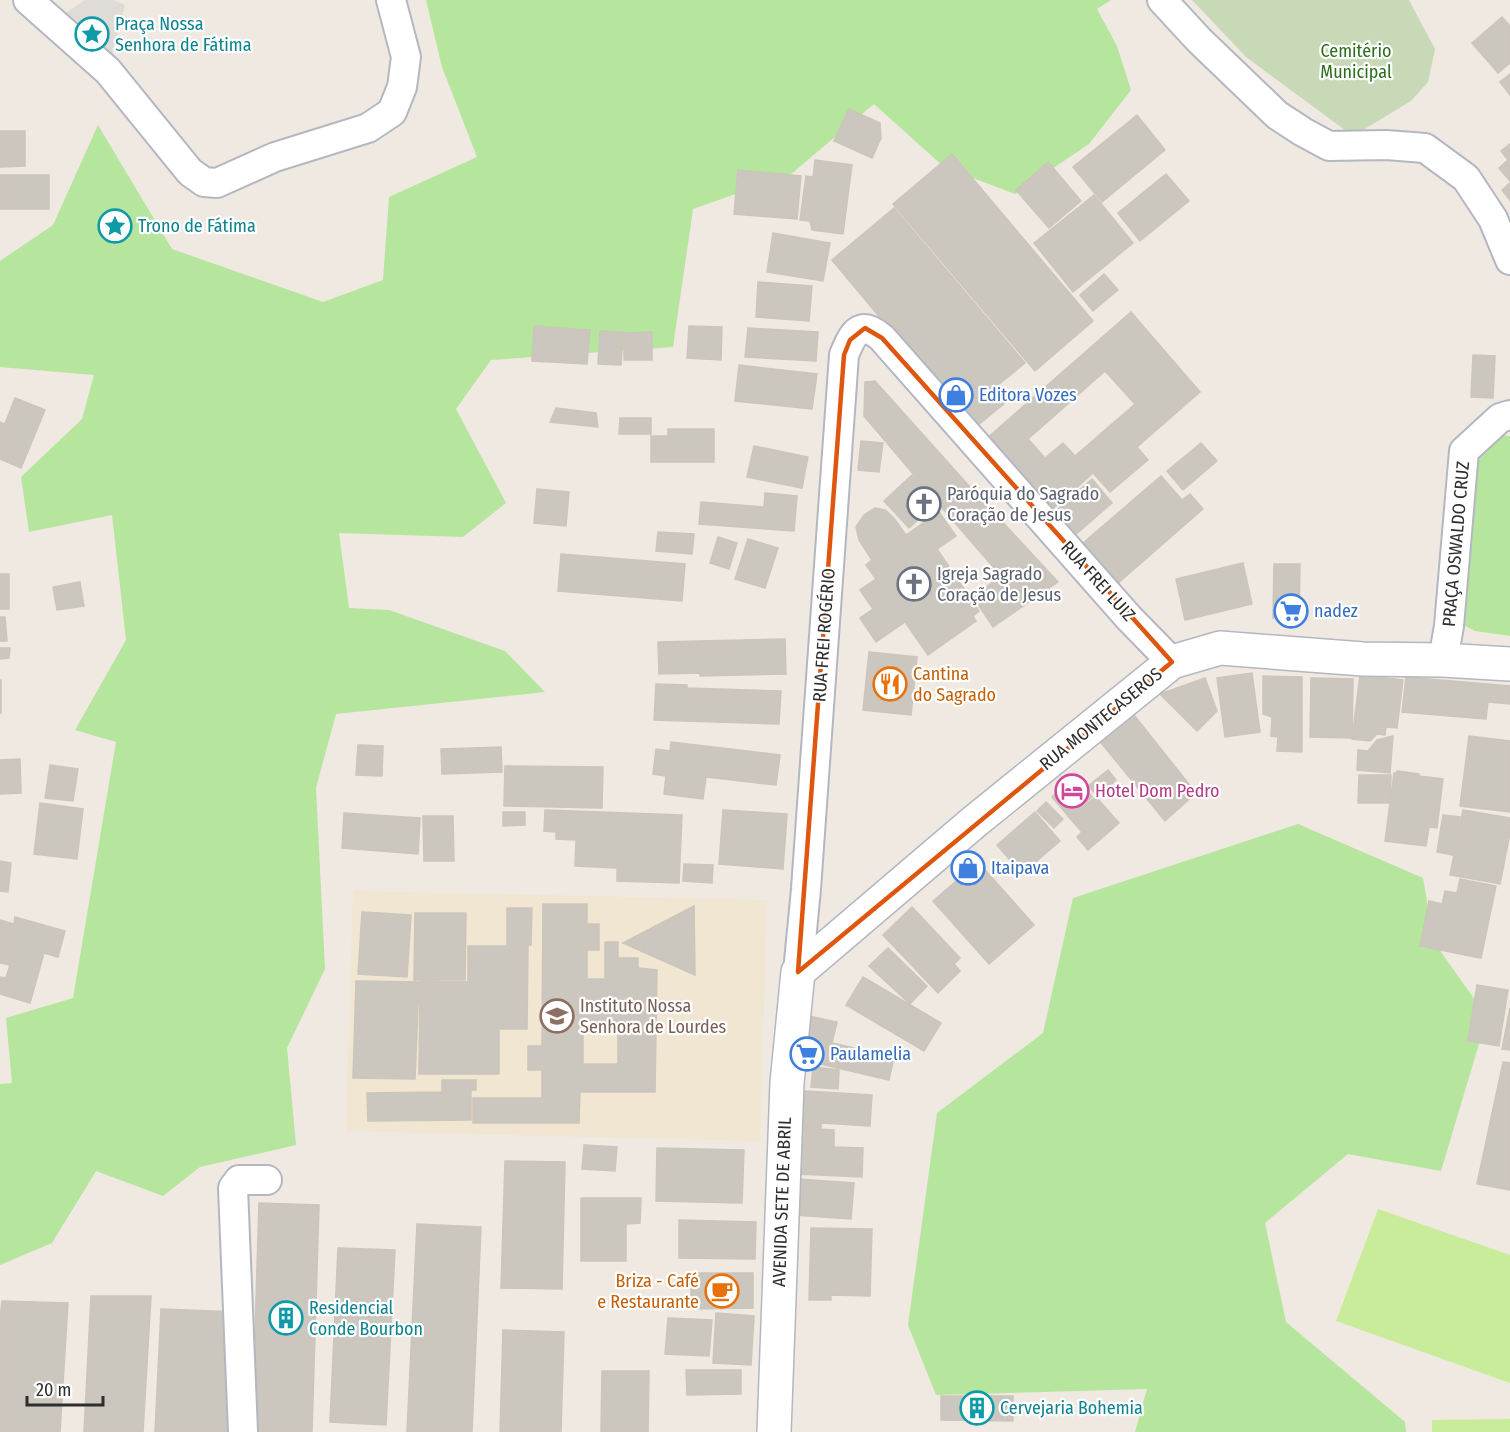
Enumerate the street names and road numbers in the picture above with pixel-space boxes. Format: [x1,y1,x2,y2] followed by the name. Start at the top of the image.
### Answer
[1438,460,1474,628] street label: PRAÇA OSWALDO CRUZ
[1056,536,1140,626] street label: RUA FREI LUIZ
[807,567,840,703] street label: RUA FREI ROGÉRIO
[1035,663,1167,775] street label: RUA MONTECASEROS
[768,1117,796,1287] street label: AVENIDA SETE DE ABRIL

